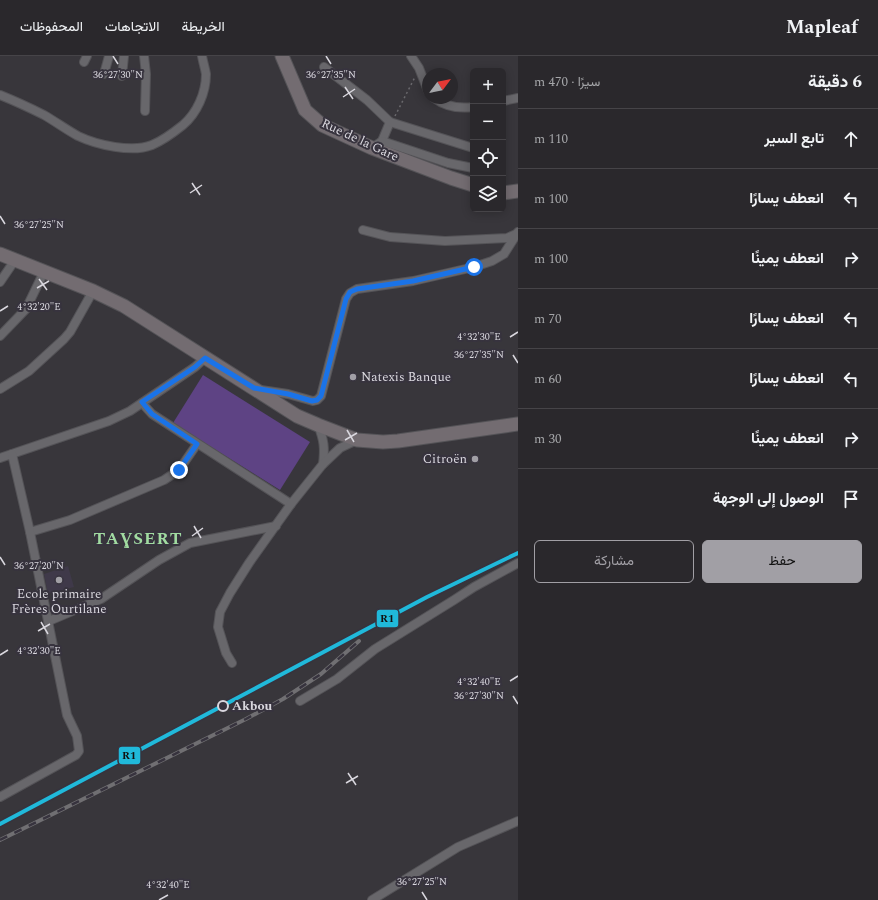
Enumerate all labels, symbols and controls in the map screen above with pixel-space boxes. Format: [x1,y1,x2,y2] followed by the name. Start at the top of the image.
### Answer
[786,13,858,42] text: Mapleaf
[20,16,83,37] text: المحفوظات
[105,16,159,37] text: الاتجاهات
[181,16,225,37] text: الخريطة
[93,67,143,83] text: 36°27'30"N
[306,67,356,83] text: 36°27'35"N
[422,68,458,104] north arrow
[470,68,506,212] map controls
[470,68,506,104] button: +
[808,69,862,95] text: 6 دقيقة
[534,72,600,92] text: سيرًا · 470 m
[470,104,506,140] button: −
[318,113,402,167] street label: Rue de la Gare
[764,127,824,150] text: تابع السير
[840,128,862,150] icon: ahead
[534,129,568,149] text: 110 m
[470,140,506,176] button: locate
[470,176,506,212] button: layers
[749,187,824,210] text: انعطف يسارًا
[840,188,862,210] icon: left
[534,189,568,209] text: 100 m
[14,217,64,233] text: 36°27'25"N
[751,247,824,270] text: انعطف يمينًا
[840,248,862,270] icon: right
[534,249,568,269] text: 100 m
[465,258,483,276] route start
[17,299,61,315] text: 4°32'20"E
[749,307,824,330] text: انعطف يسارًا
[840,308,862,330] icon: left
[534,309,561,329] text: 70 m
[457,329,501,345] text: 4°32'30"E
[454,347,504,363] text: 36°27'35"N
[361,367,451,387] place label: Natexis Banque
[749,367,824,390] text: انعطف يسارًا
[840,368,862,390] icon: left
[534,369,561,389] text: 60 m
[348,372,358,382] marker: Natexis Banque
[751,427,824,450] text: انعطف يمينًا
[840,428,862,450] icon: right
[534,429,561,449] text: 30 m
[423,449,467,469] place label: Citroën
[470,454,480,464] marker: Citroën
[170,461,188,479] route end
[713,487,824,510] text: الوصول إلى الوجهة
[840,488,862,510] icon: arrive
[93,526,183,552] district label: TAƔSERT
[534,540,694,583] button: مشاركة
[702,540,862,583] button: حفظ
[14,558,64,574] text: 36°27'20"N
[54,575,64,585] marker: Ecole primaire Frères Ourtilane
[11,584,107,619] place label: Ecole primaire Frères Ourtilane
[376,609,399,628] line badge: R1
[380,610,394,627] text: R1
[17,643,61,659] text: 4°32'30"E
[457,674,501,690] text: 4°32'40"E
[454,688,504,704] text: 36°27'30"N
[232,696,273,716] place label: Akbou
[217,700,229,712] marker: Akbou
[118,746,141,765] line badge: R1
[122,747,136,764] text: R1
[397,874,447,890] text: 36°27'25"N
[146,877,190,893] text: 4°32'40"E

